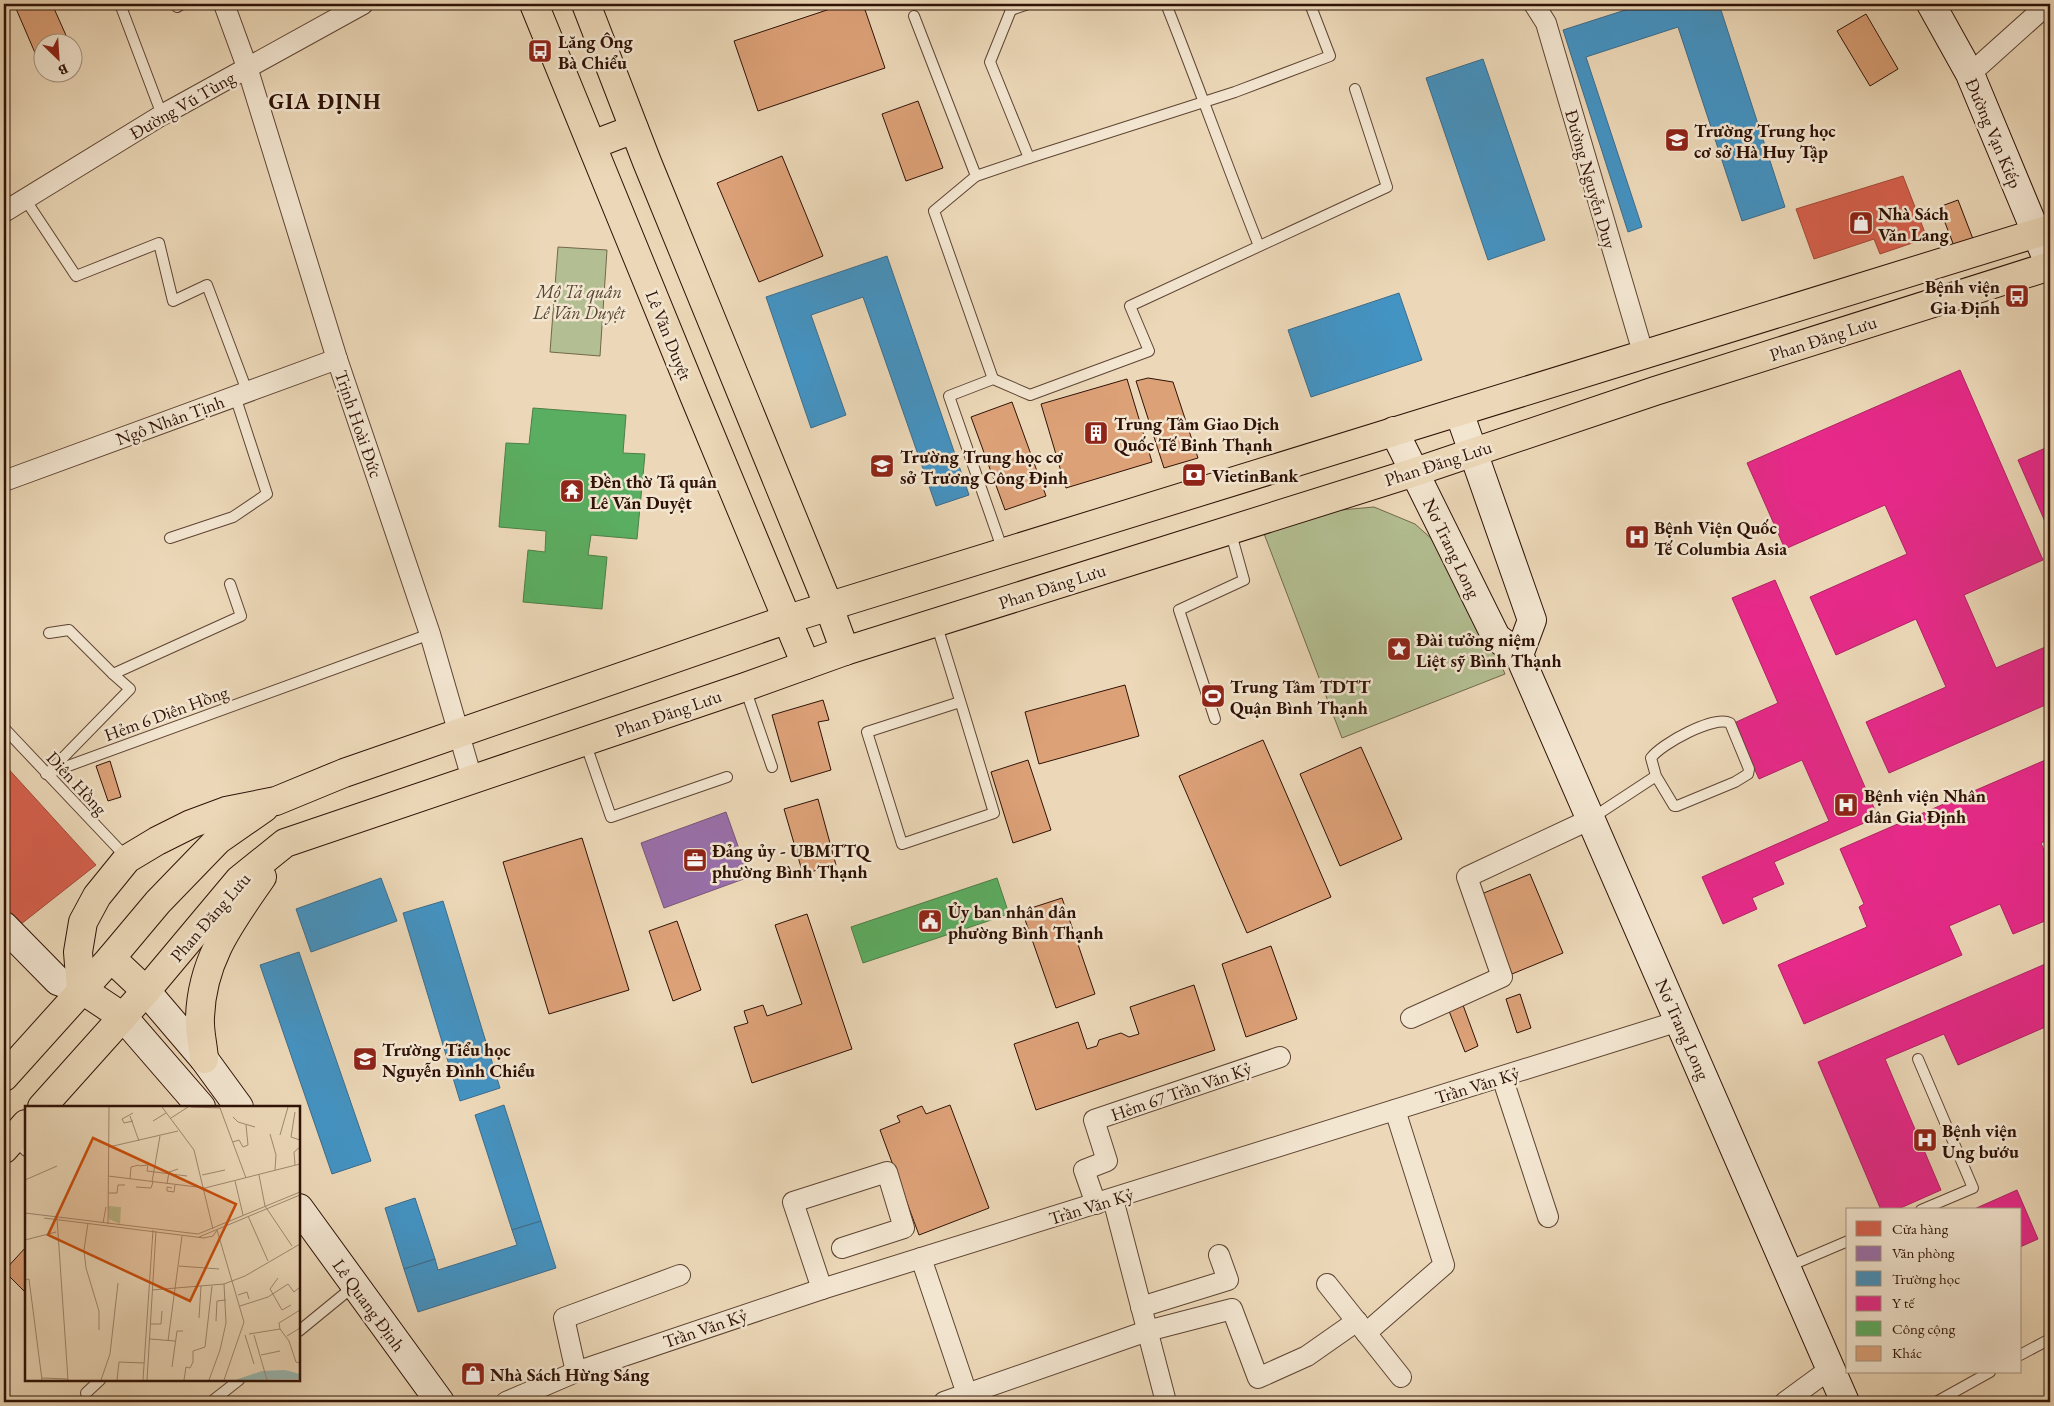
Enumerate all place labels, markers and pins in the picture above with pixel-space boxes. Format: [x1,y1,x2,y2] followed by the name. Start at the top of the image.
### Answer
[558,30,634,74] place label: Lăng Ông Bà Chiểu
[527,38,553,64] bus stop icon: Lăng Ông Bà Chiểu
[1694,119,1836,163] place label: Trường Trung học cơ sở Hà Huy Tập
[1664,127,1690,153] school or university icon: Trường Trung học cơ sở Hà Huy Tập
[1878,202,1950,246] place label: Nhà Sách Văn Lang
[1848,210,1874,236] shop icon: Nhà Sách Văn Lang
[1925,275,2000,319] place label: Bệnh viện Gia Định
[2004,283,2030,309] bus stop icon: Bệnh viện Gia Định
[1114,412,1279,456] place label: Trung Tâm Giao Dịch Quốc Tế Binh Thạnh
[1083,420,1109,446] building icon: Trung Tâm Giao Dịch Quốc Tế Binh Thạnh
[900,445,1068,489] place label: Trường Trung học cơ sở Trương Công Định
[869,453,895,479] school or university icon: Trường Trung học cơ sở Trương Công Định
[1181,462,1207,488] bank icon: VietinBank
[1212,464,1300,487] place label: VietinBank
[590,470,717,514] place label: Đền thờ Tả quân Lê Văn Duyệt
[559,478,585,504] temple icon: Đền thờ Tả quân Lê Văn Duyệt
[1654,516,1787,560] place label: Bệnh Viện Quốc Tế Columbia Asia
[1624,524,1650,550] hospital icon: Bệnh Viện Quốc Tế Columbia Asia
[1416,628,1561,672] place label: Đài tưởng niệm Liệt sỹ Bình Thạnh
[1386,636,1412,662] place icon: Đài tưởng niệm Liệt sỹ Bình Thạnh
[1230,675,1371,719] place label: Trung Tâm TDTT Quận Bình Thạnh
[1200,683,1226,709] sports icon: Trung Tâm TDTT Quận Bình Thạnh
[1864,784,1986,828] place label: Bệnh viện Nhân dân Gia Định
[1833,792,1859,818] hospital icon: Bệnh viện Nhân dân Gia Định
[712,839,872,883] place label: Đảng ủy - UBMTTQ phường Bình Thạnh
[682,847,708,873] office icon: Đảng ủy - UBMTTQ phường Bình Thạnh
[948,900,1104,944] place label: Ủy ban nhân dân phường Bình Thạnh
[917,908,943,934] public building icon: Ủy ban nhân dân phường Bình Thạnh
[382,1038,535,1082] place label: Trường Tiểu học Nguyễn Đình Chiểu
[352,1046,378,1072] school or university icon: Trường Tiểu học Nguyễn Đình Chiểu
[1942,1119,2019,1163] place label: Bệnh viện Ung bướu
[1912,1127,1938,1153] hospital icon: Bệnh viện Ung bướu
[460,1361,486,1387] shop icon: Nhà Sách Hừng Sáng
[490,1363,650,1386] place label: Nhà Sách Hừng Sáng

